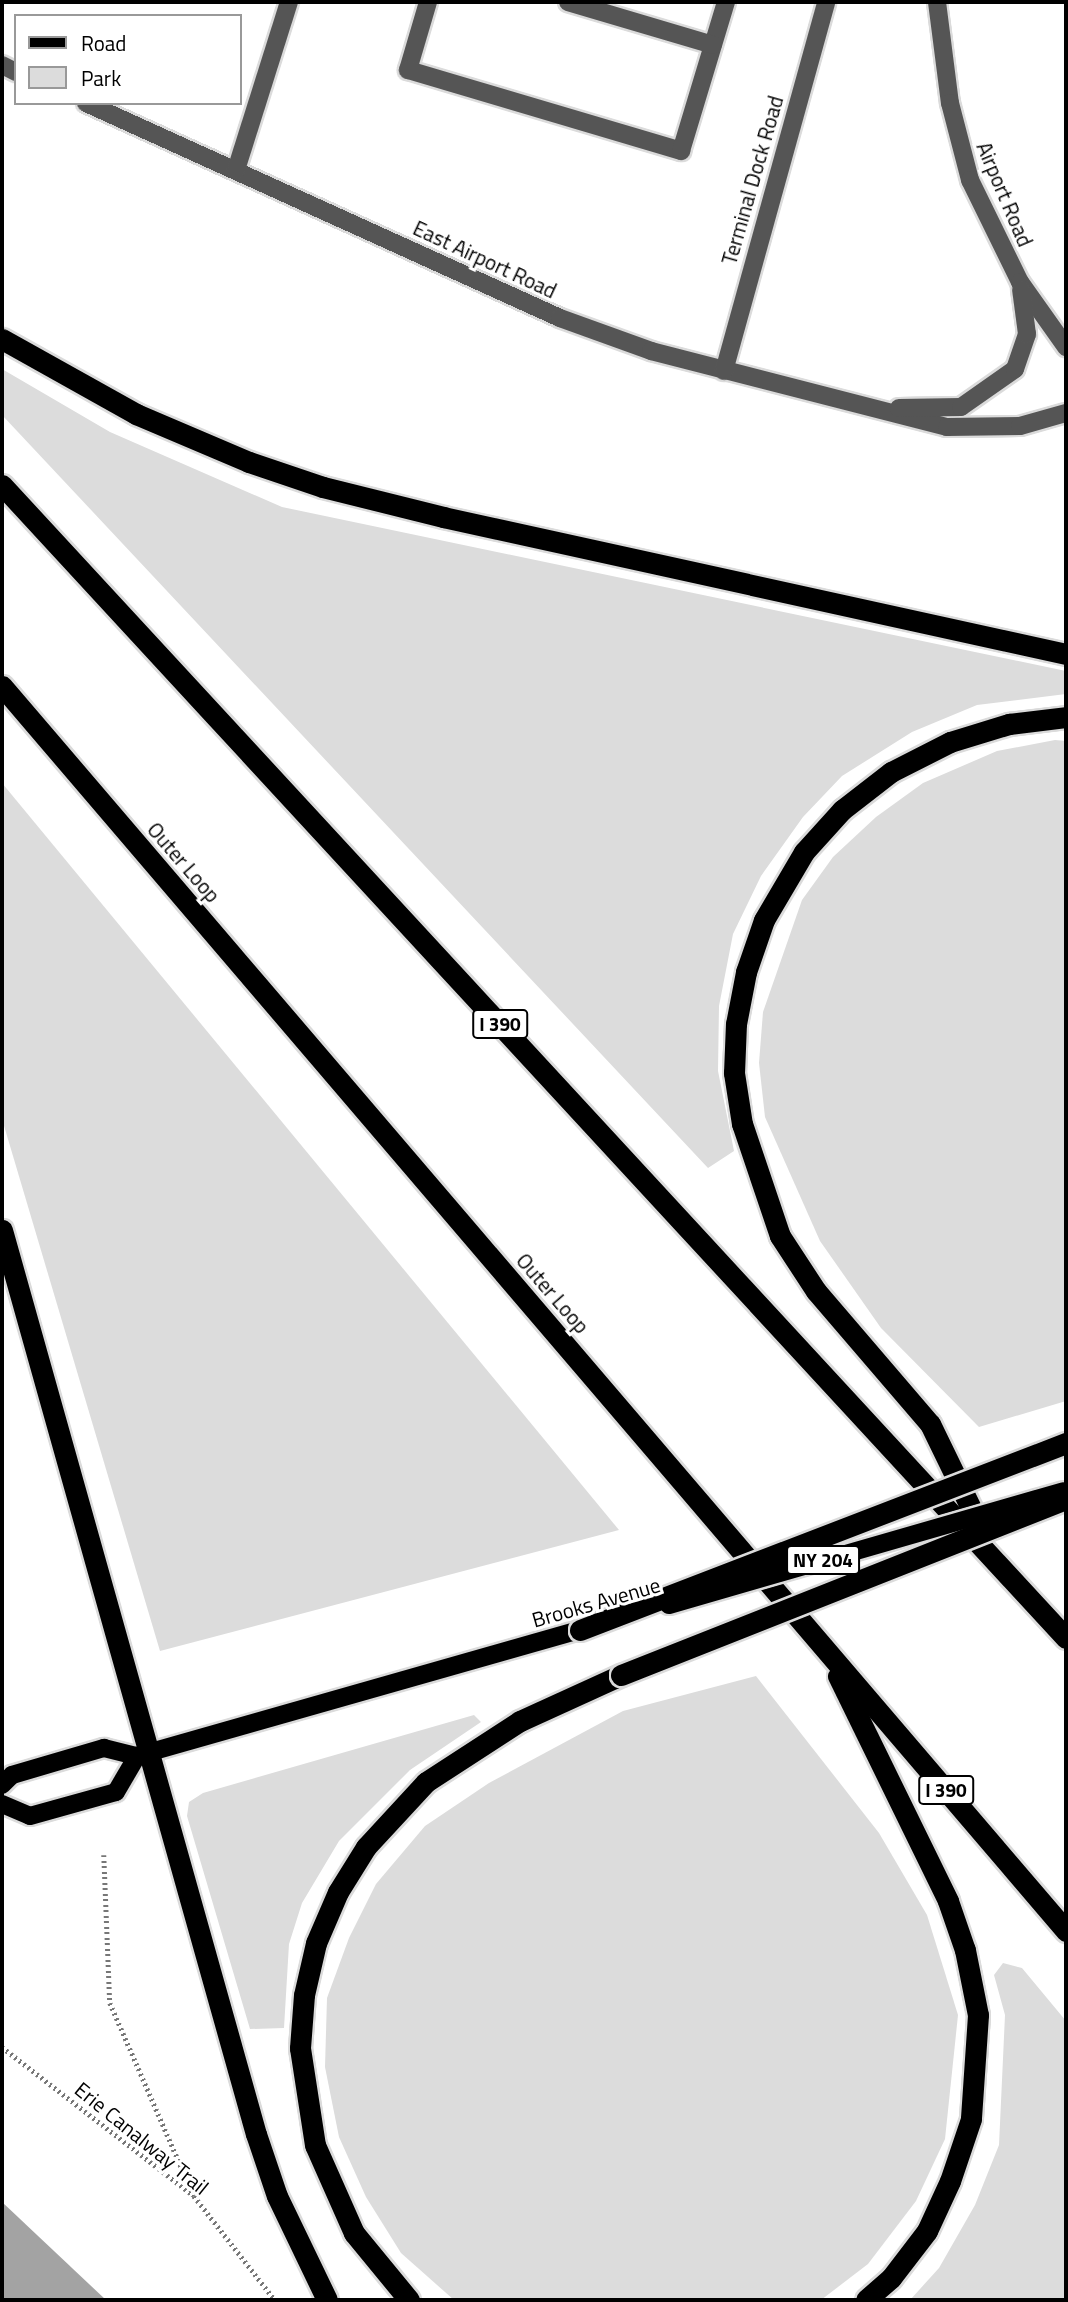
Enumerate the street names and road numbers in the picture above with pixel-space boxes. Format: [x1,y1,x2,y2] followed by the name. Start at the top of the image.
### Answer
[716,93,788,267] street label: Terminal Dock Road
[972,138,1038,250] street label: Airport Road
[409,215,561,303] street label: East Airport Road
[142,817,226,907] street label: Outer Loop
[472,1008,528,1040] road number: I 390
[511,1248,595,1338] street label: Outer Loop
[784,1544,862,1576] road number: NY 204
[529,1572,663,1632] street label: Brooks Avenue
[918,1774,974,1806] road number: I 390
[70,2076,214,2200] street label: Erie Canalway Trail

